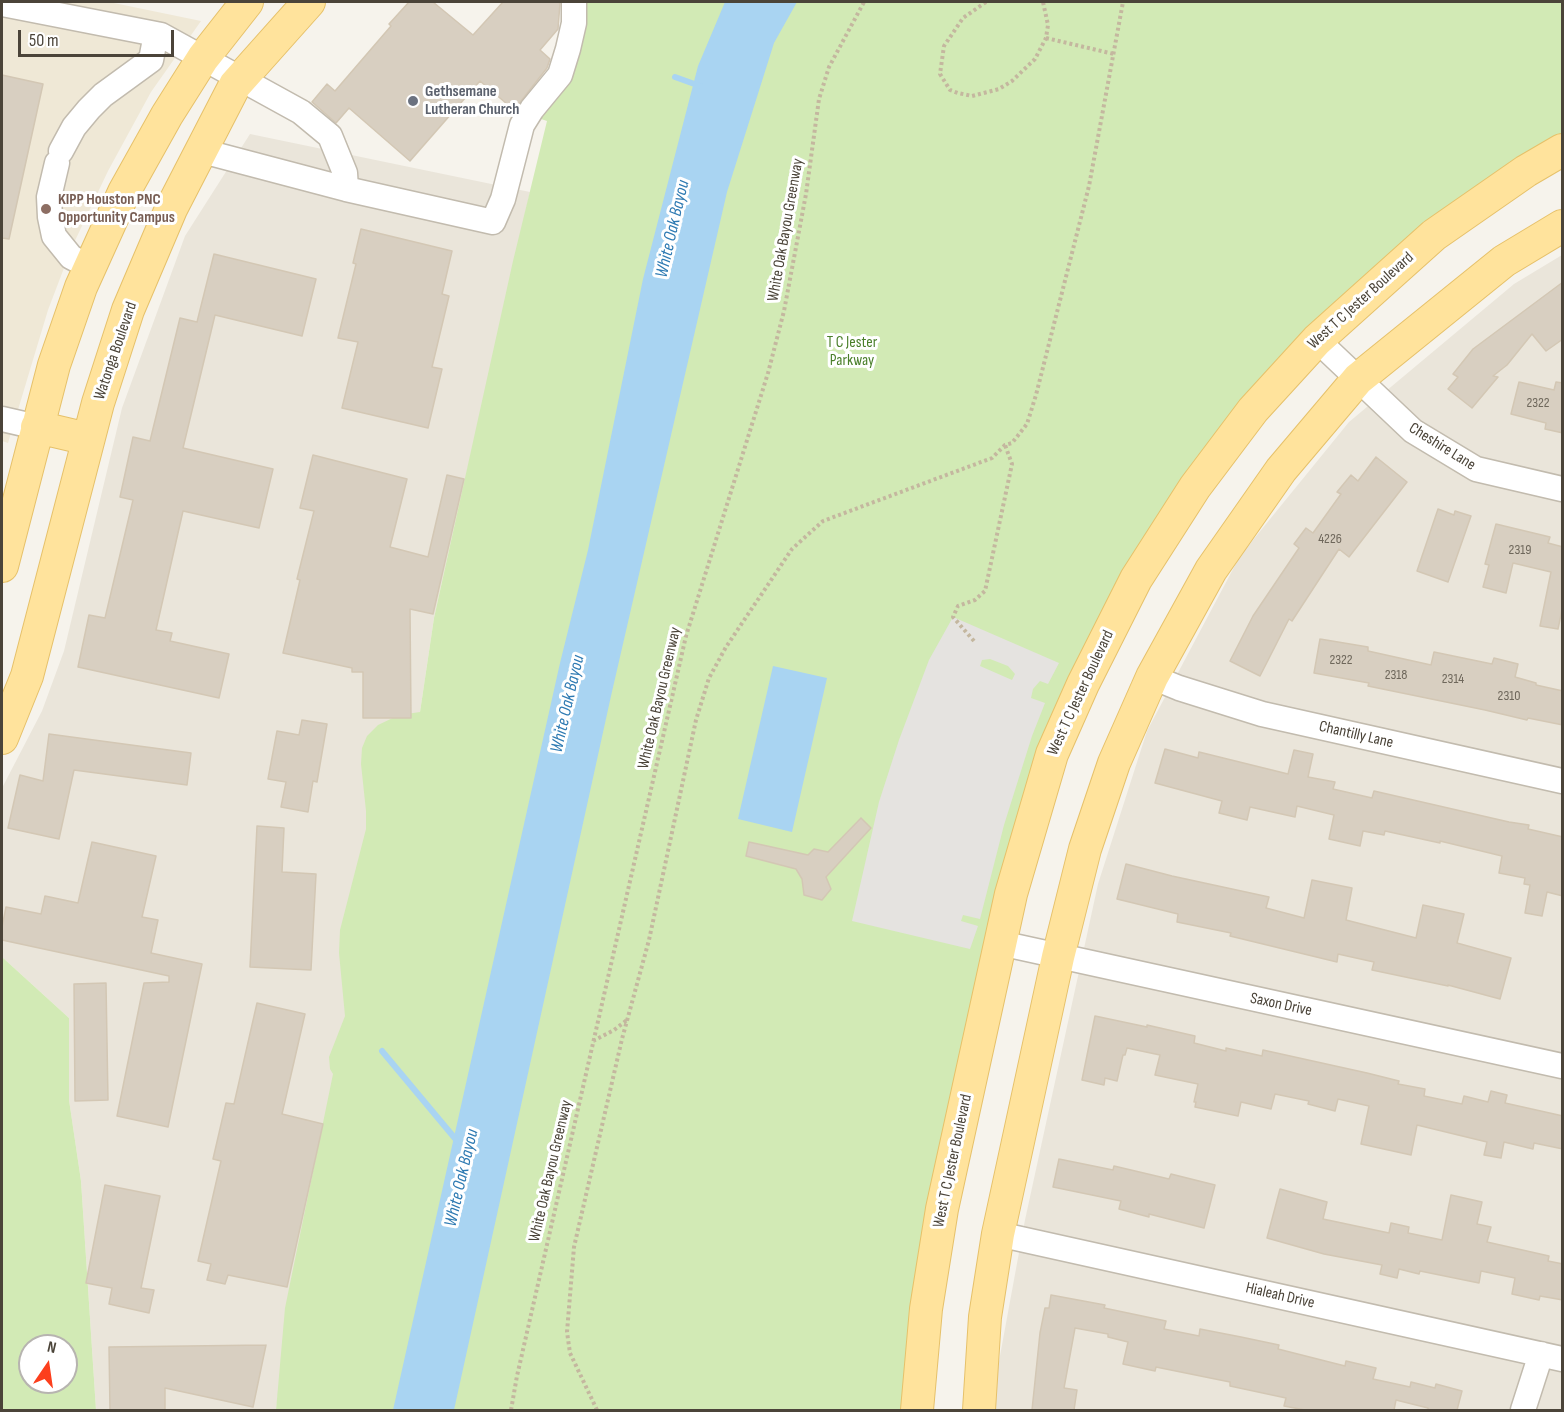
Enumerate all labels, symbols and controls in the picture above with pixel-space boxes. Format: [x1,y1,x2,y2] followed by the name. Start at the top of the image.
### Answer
[21,18,177,56] scale bar
[29,30,59,51] text: 50 m
[425,82,519,120] place label: Gethsemane Lutheran Church
[406,94,420,108] marker: Gethsemane Lutheran Church
[764,157,808,303] street label: White Oak Bayou Greenway
[651,178,695,280] water label: White Oak Bayou
[58,190,175,228] place label: KIPP Houston PNC Opportunity Campus
[39,202,53,216] marker: KIPP Houston PNC Opportunity Campus
[1304,248,1418,354] street label: West T C Jester Boulevard
[90,300,142,402] street label: Watonga Boulevard
[827,333,877,371] park label: T C Jester Parkway
[1526,395,1550,411] house number: 2322
[1405,419,1479,475] street label: Cheshire Lane
[1318,531,1342,547] house number: 4226
[1509,542,1531,558] house number: 2319
[634,625,686,771] street label: White Oak Bayou Greenway
[1044,627,1118,759] street label: West T C Jester Boulevard
[1329,652,1353,668] house number: 2322
[546,653,590,755] water label: White Oak Bayou
[1385,667,1407,683] house number: 2318
[1442,671,1464,687] house number: 2314
[1498,688,1520,704] house number: 2310
[1317,717,1395,753] street label: Chantilly Lane
[1248,989,1314,1021] street label: Saxon Drive
[930,1093,976,1229] street label: West T C Jester Boulevard
[525,1098,577,1244] street label: White Oak Bayou Greenway
[440,1127,484,1229] water label: White Oak Bayou
[1244,1279,1316,1313] street label: Hialeah Drive
[18,1334,78,1394] north arrow
[45,1338,58,1358] text: N

